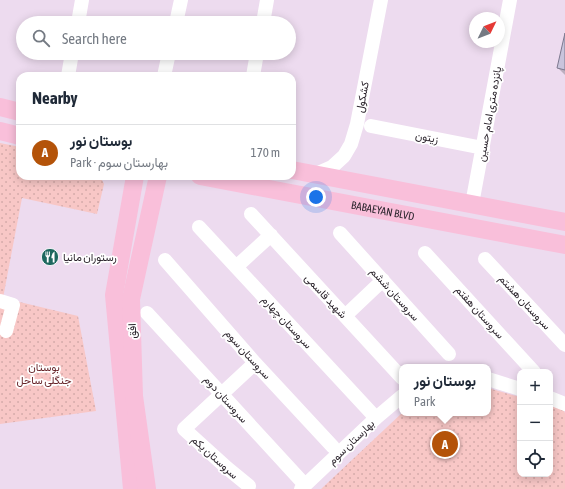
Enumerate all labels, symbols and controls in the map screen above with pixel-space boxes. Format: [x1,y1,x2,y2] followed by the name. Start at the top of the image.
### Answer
[469,12,505,48] north arrow
[16,16,296,60] search box
[30,27,52,49] icon: search
[62,30,127,47] text: Search here
[475,66,505,163] street label: پانزده متری امام حسین
[353,80,372,114] street label: کشکول
[32,88,78,108] text: Nearby
[414,129,440,146] street label: زیتون
[70,132,132,149] text: بوستان نور
[42,145,48,160] text: A
[251,145,280,160] text: 170 m
[70,155,168,170] text: Park · بهارستان سوم
[306,187,326,207] your location
[350,199,415,222] street label: BABAEYAN BLVD
[40,247,60,267] restaurant icon: رستوران مانیا
[63,251,117,264] place label: رستوران مانیا
[367,265,422,325] street label: سروستان ششم
[302,272,350,321] street label: شهید قاسمی
[495,272,554,333] street label: سروستان هشتم
[452,283,507,342] street label: سروستان هفتم
[258,293,315,352] street label: سروستان چهارم
[126,323,139,339] street label: افق
[221,327,274,383] street label: سروستان سوم
[16,361,72,387] park label: بوستان جنگلی ساحل
[399,364,491,416] popup
[517,369,553,477] map controls
[517,369,553,405] button: +
[414,372,476,389] text: بوستان نور
[200,373,250,427] street label: سروستان دوم
[414,394,436,409] text: Park
[517,405,553,441] button: −
[325,417,378,468] street label: بهارستان سوم
[432,429,458,459] pin: A
[188,433,241,483] street label: سروستان یکم
[517,441,553,477] button: locate

